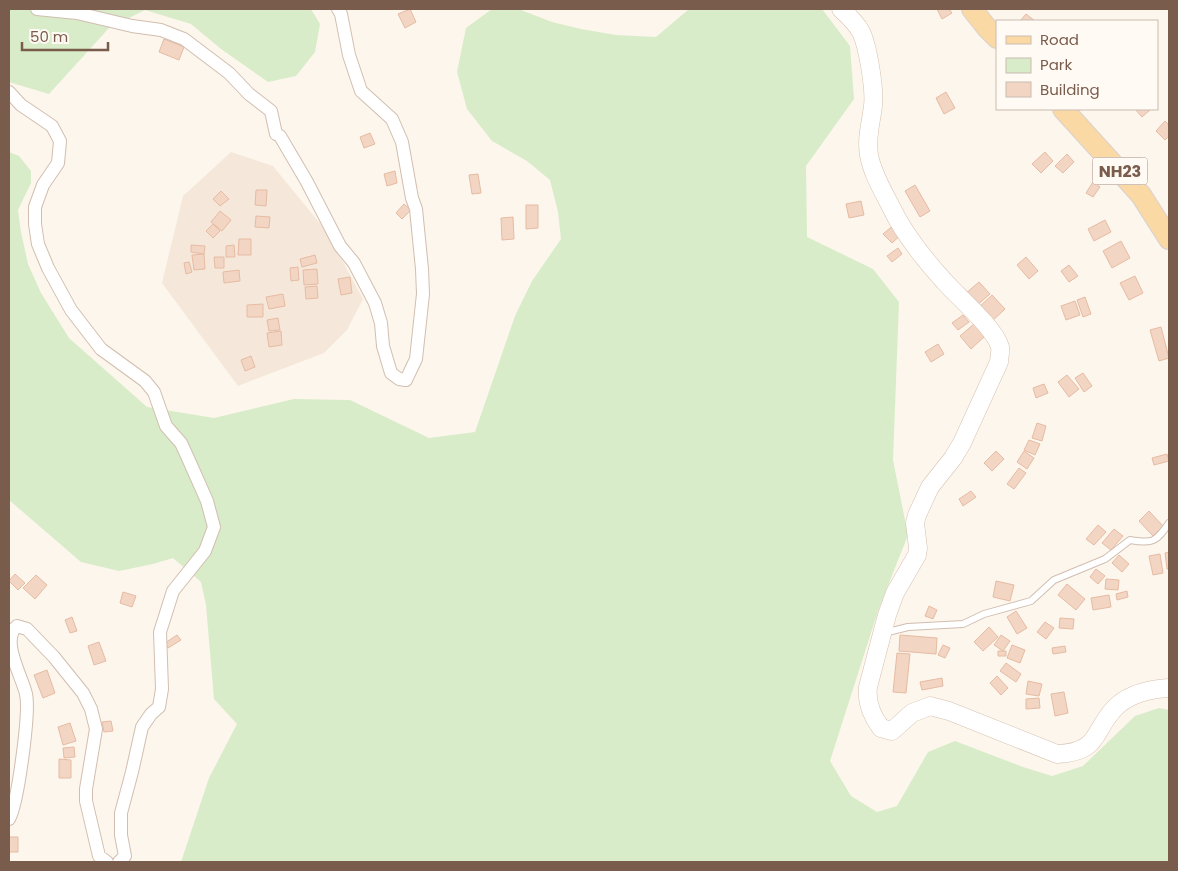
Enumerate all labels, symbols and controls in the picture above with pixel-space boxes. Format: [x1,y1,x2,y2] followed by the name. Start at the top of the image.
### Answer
[22,20,109,52] scale bar
[996,20,1158,110] legend
[30,26,68,47] text: 50 m
[1040,29,1079,50] text: Road
[1040,54,1072,75] text: Park
[1040,79,1100,100] text: Building
[1092,158,1148,185] road number: NH23

